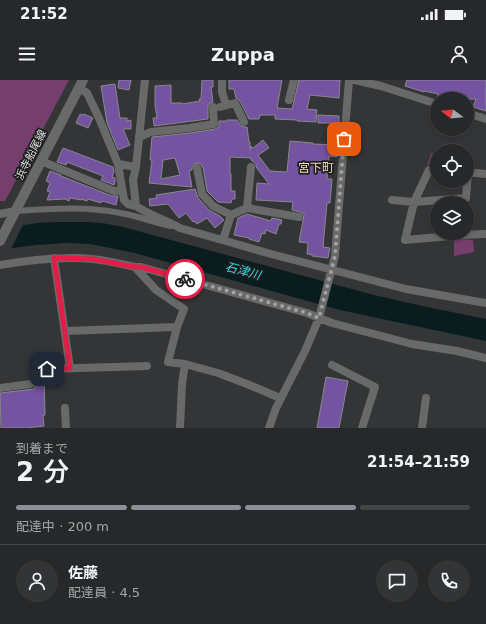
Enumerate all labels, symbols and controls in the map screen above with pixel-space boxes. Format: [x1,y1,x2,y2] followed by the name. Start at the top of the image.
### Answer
[20,5,68,23] text: 21:52
[16,43,38,65] icon: menu
[448,43,470,65] icon: person
[211,44,275,65] text: Zuppa
[430,92,474,136] north arrow
[430,92,474,240] map controls
[327,122,361,156] pin
[13,128,49,182] street label: 浜寺船尾線
[333,128,355,150] icon: bag
[430,144,474,188] button: locate
[298,161,334,175] district label: 宮下町
[430,196,474,240] button: layers
[165,259,205,299] courier
[224,260,264,283] water label: 石津川
[174,268,196,290] icon: bike
[30,352,64,386] pin
[36,358,58,380] icon: home
[16,441,68,456] text: 到着まで
[367,453,470,471] text: 21:54–21:59
[16,457,69,487] text: 2 分
[16,519,109,534] text: 配達中 · 200 m
[16,560,58,602] button: person
[376,560,418,602] button: chat
[428,560,470,602] button: phone
[68,564,98,582] text: 佐藤
[68,585,140,600] text: 配達員 · 4.5

